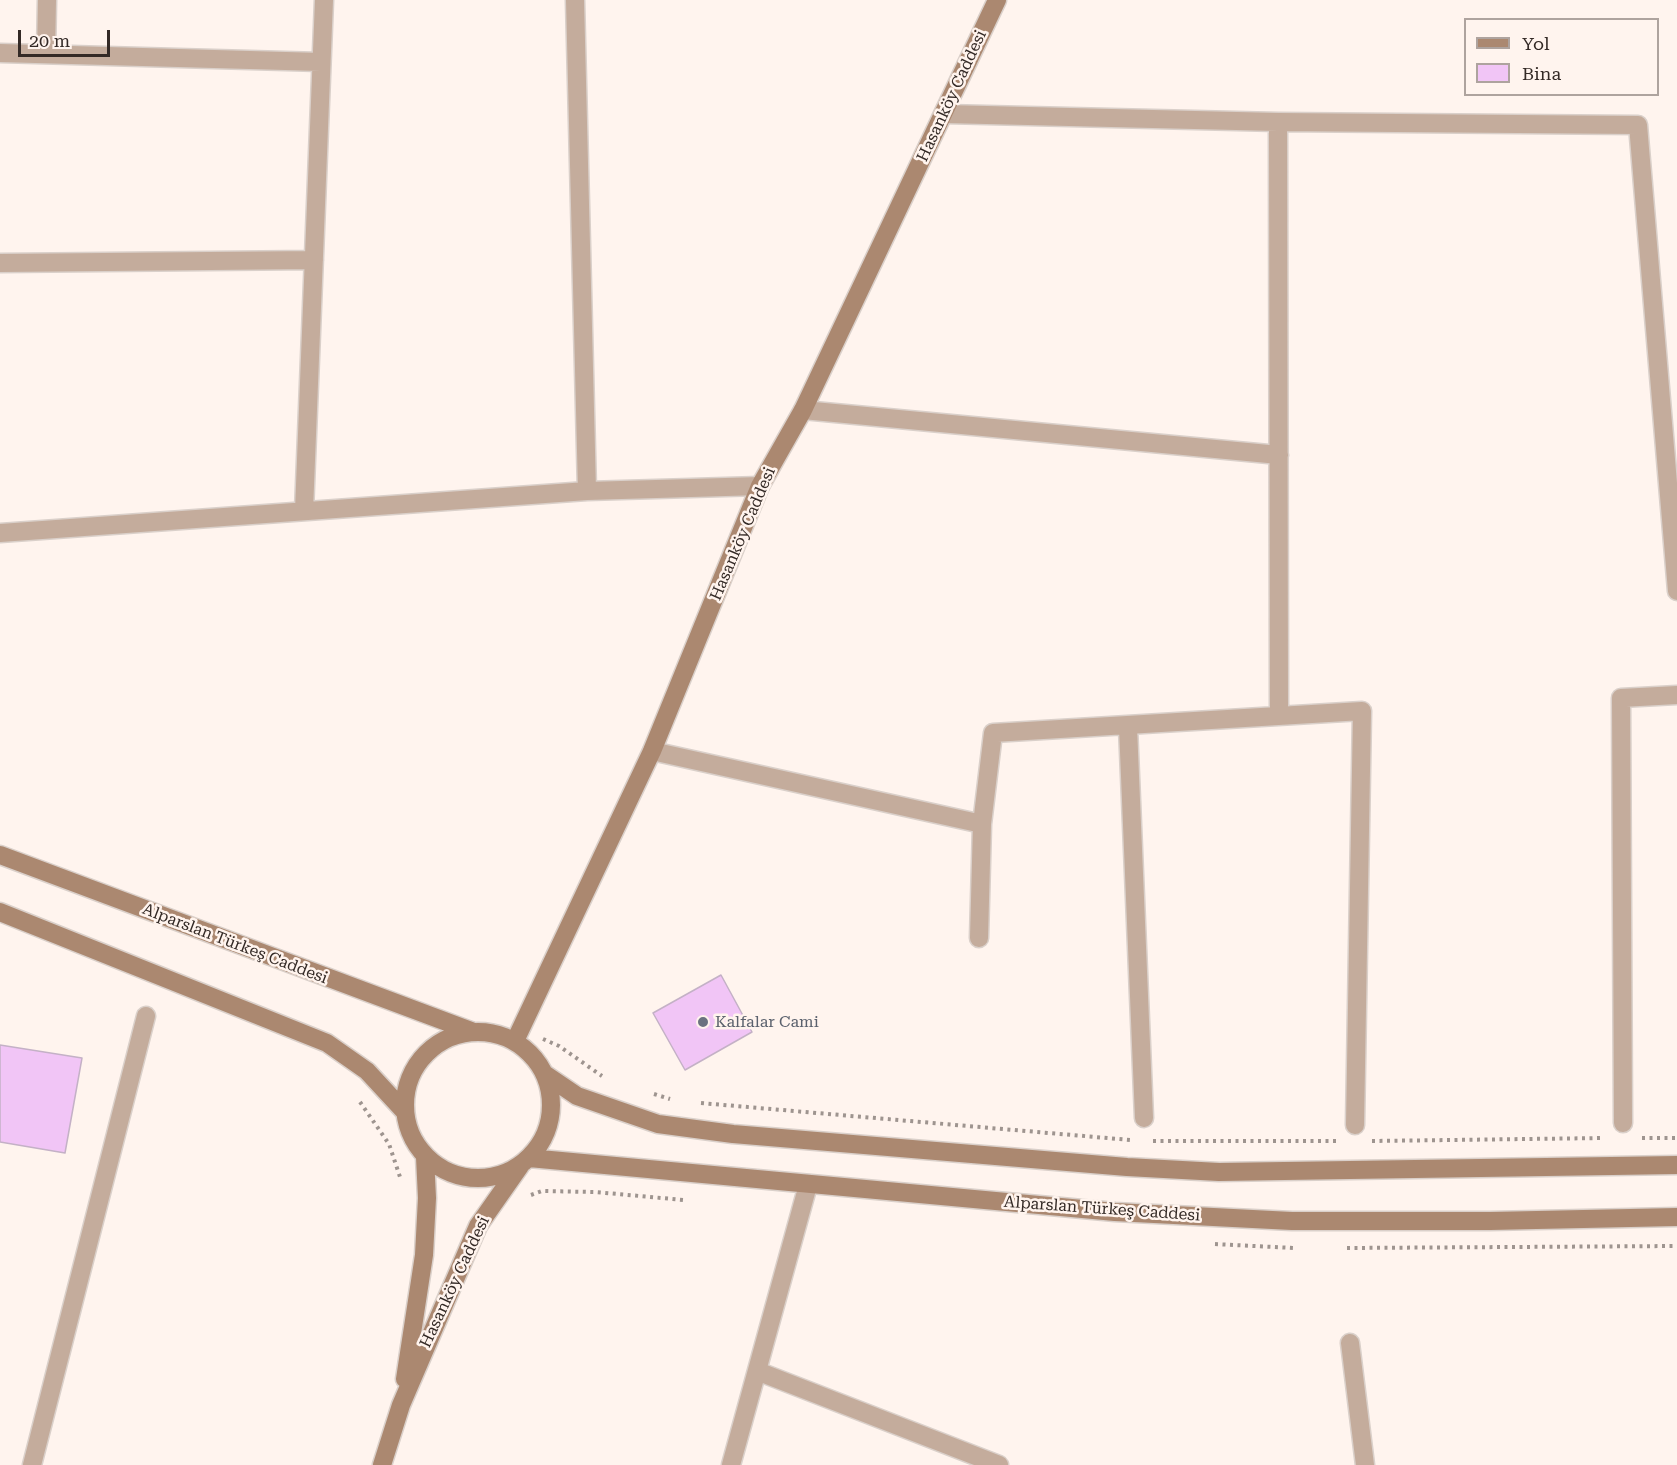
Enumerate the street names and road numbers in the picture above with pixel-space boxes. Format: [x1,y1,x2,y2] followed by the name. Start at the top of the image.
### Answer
[913,27,991,165] street label: Hasanköy Caddesi
[706,465,780,603] street label: Hasanköy Caddesi
[140,900,330,988] street label: Alparslan Türkeş Caddesi
[1003,1193,1201,1225] street label: Alparslan Türkeş Caddesi
[416,1213,494,1351] street label: Hasanköy Caddesi

